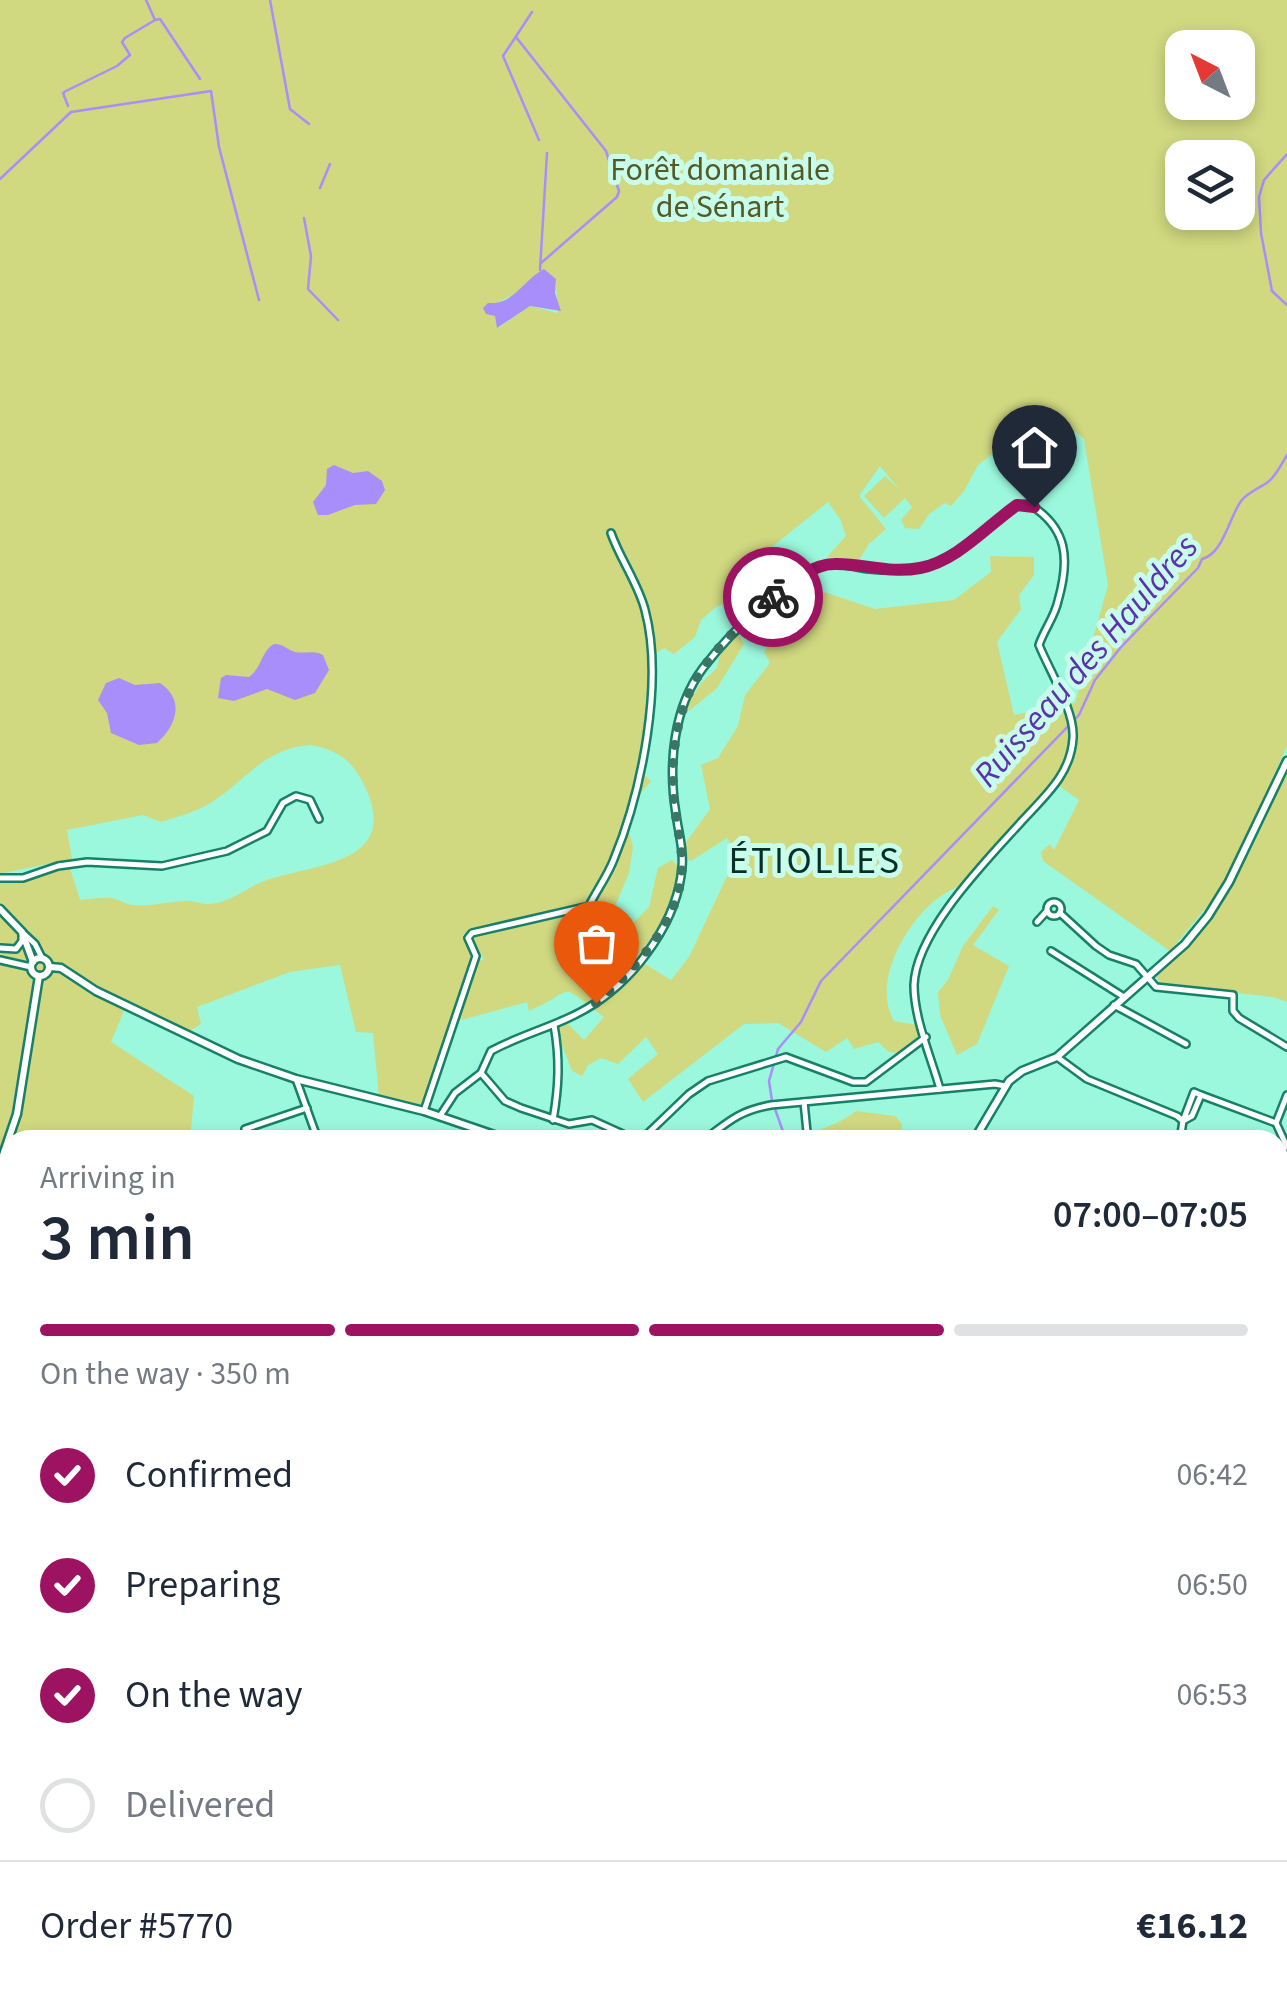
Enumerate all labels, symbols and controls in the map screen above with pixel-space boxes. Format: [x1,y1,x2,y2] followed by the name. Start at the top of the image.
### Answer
[1165,30,1255,120] north arrow
[1165,30,1255,230] map controls
[1165,140,1255,230] button: layers
[610,147,830,230] park label: Forêt domaniale de Sénart
[992,405,1077,508] pin
[1007,420,1062,475] icon: home
[962,524,1210,798] water label: Ruisseau des Hauldres
[723,547,823,647] courier
[746,570,801,625] icon: bike
[729,834,901,888] district label: ÉTIOLLES
[554,901,639,1004] pin
[569,916,624,971] icon: bag
[40,1155,176,1201] text: Arriving in
[1053,1188,1248,1242] text: 07:00–07:05
[40,1192,195,1285] text: 3 min
[40,1351,291,1397] text: On the way · 350 m
[40,1448,95,1503] icon: check
[125,1448,293,1502] text: Confirmed
[1176,1452,1248,1498] text: 06:42
[40,1558,95,1613] icon: check
[125,1558,280,1612] text: Preparing
[1176,1562,1248,1608] text: 06:50
[40,1668,95,1723] icon: check
[125,1668,302,1722] text: On the way
[1176,1672,1248,1718] text: 06:53
[125,1778,275,1832] text: Delivered
[40,1899,233,1953] text: Order #5770
[1136,1899,1248,1953] text: €16.12

